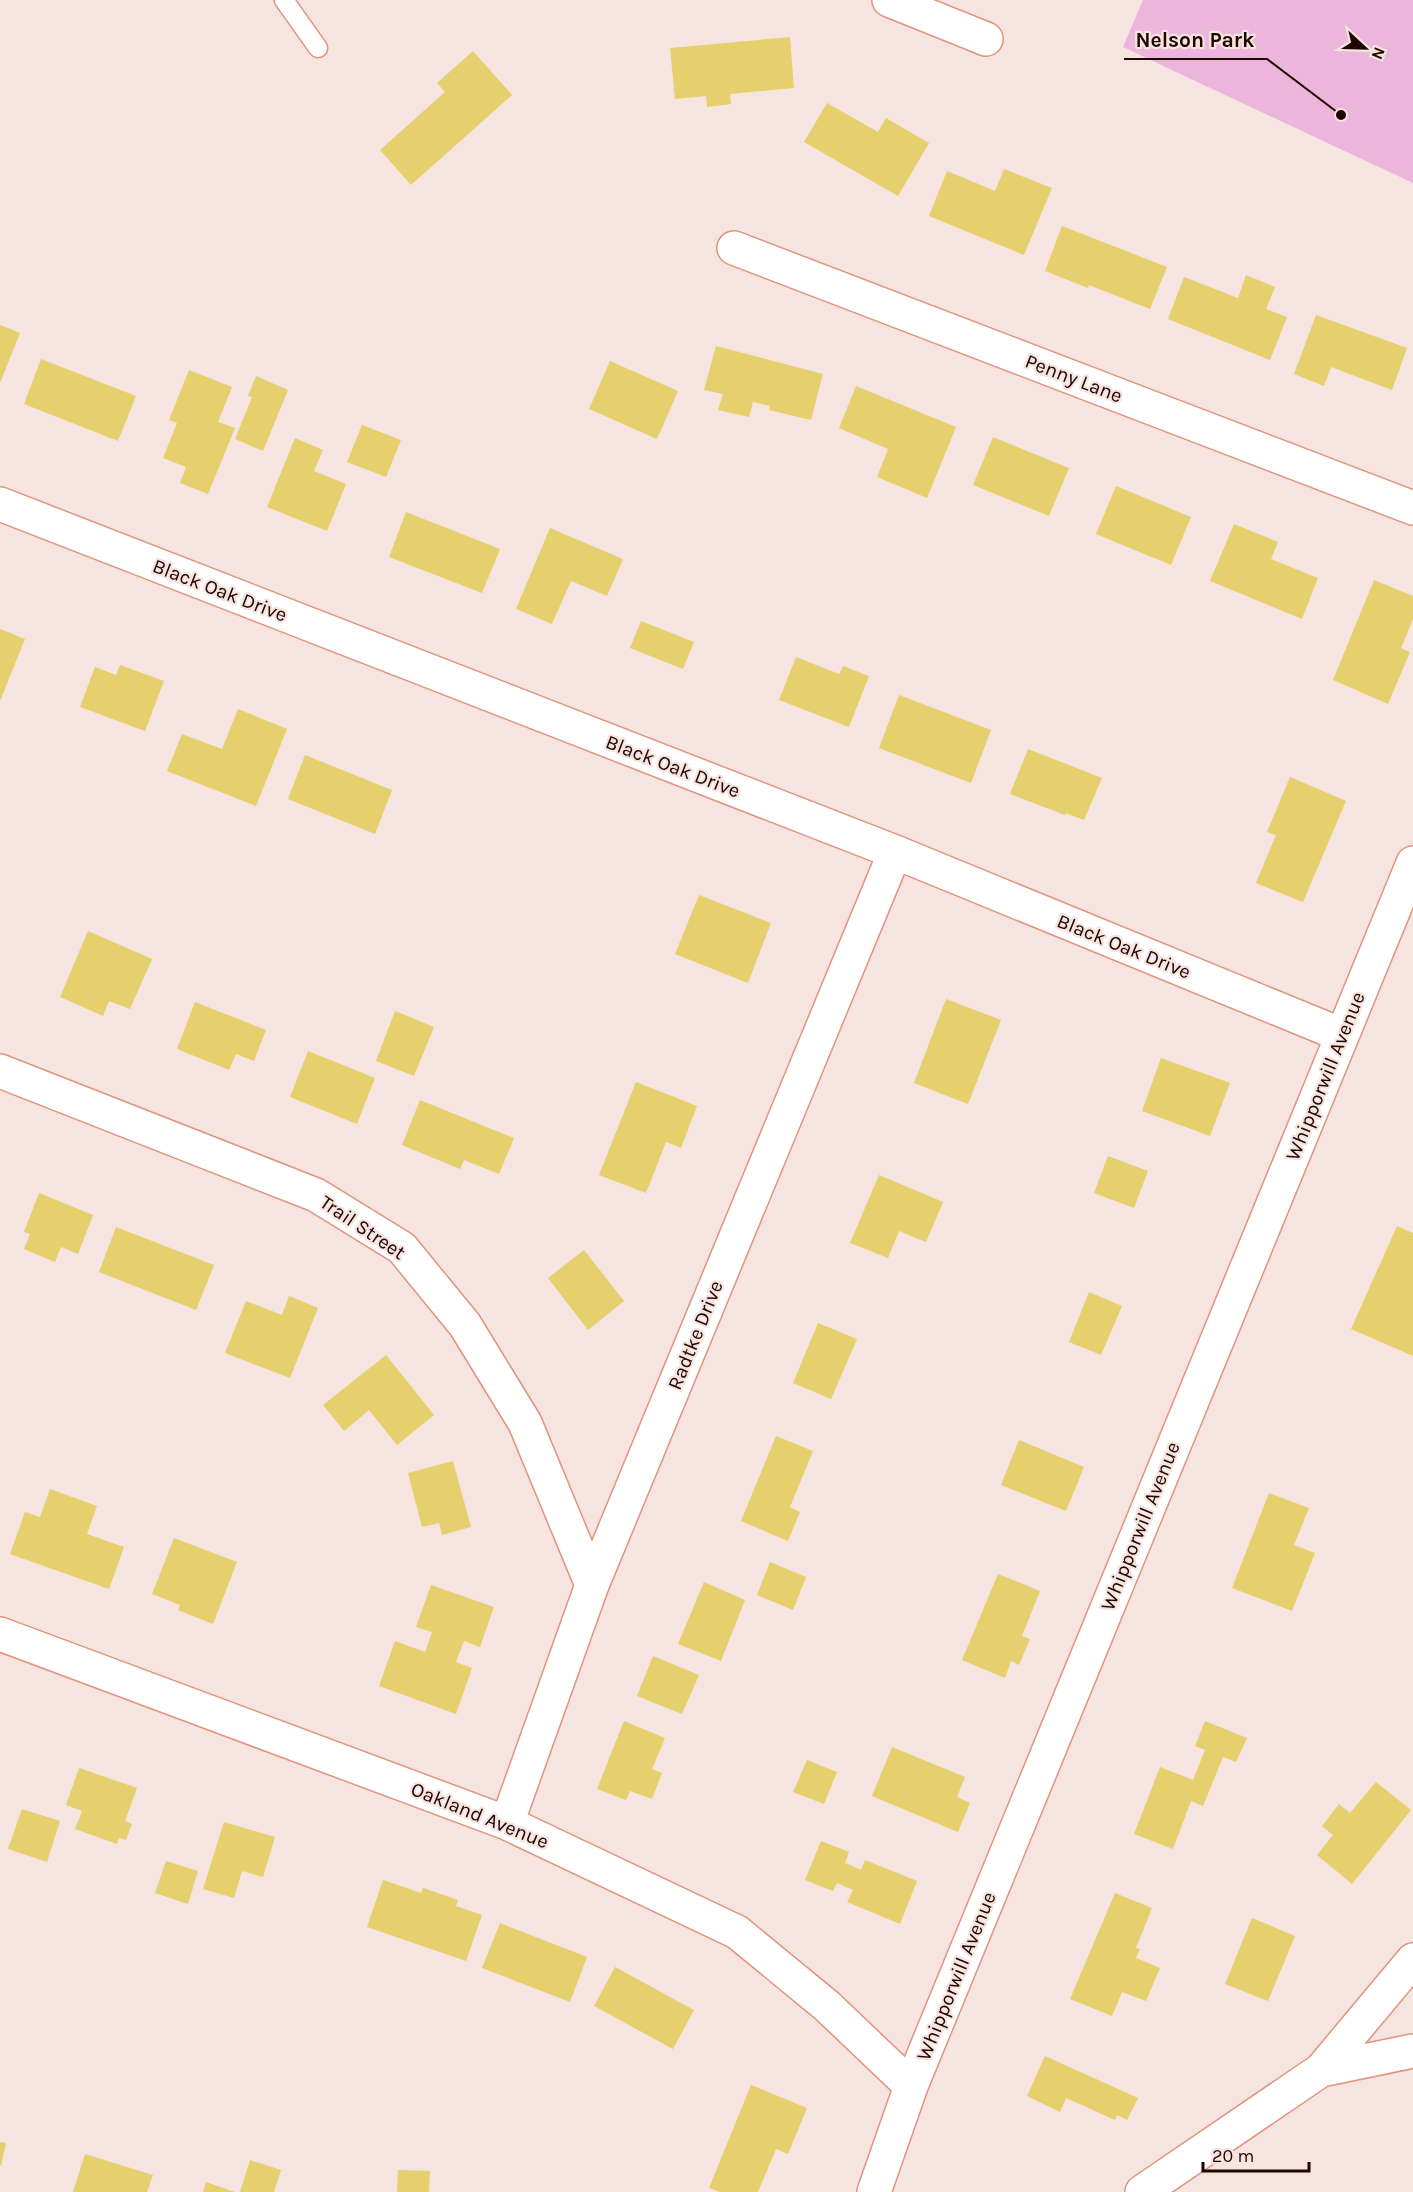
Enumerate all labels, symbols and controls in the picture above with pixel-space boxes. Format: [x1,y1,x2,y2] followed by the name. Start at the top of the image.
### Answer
[1335,18,1395,78] north arrow
[1124,20,1267,59] callout: Nelson Park
[1135,28,1255,52] text: Nelson Park
[1367,45,1389,62] text: N
[1022,349,1126,408] street label: Penny Lane
[149,554,290,627] street label: Black Oak Drive
[602,730,743,803] street label: Black Oak Drive
[1054,909,1194,984] street label: Black Oak Drive
[1281,989,1370,1164] street label: Whipporwill Avenue
[316,1190,410,1265] street label: Trail Street
[663,1277,728,1393] street label: Radtke Drive
[1096,1439,1185,1614] street label: Whipporwill Avenue
[408,1777,552,1854] street label: Oakland Avenue
[912,1889,1001,2064] street label: Whipporwill Avenue
[1203,2135,1310,2173] scale bar
[1212,2145,1254,2167] text: 20 m

